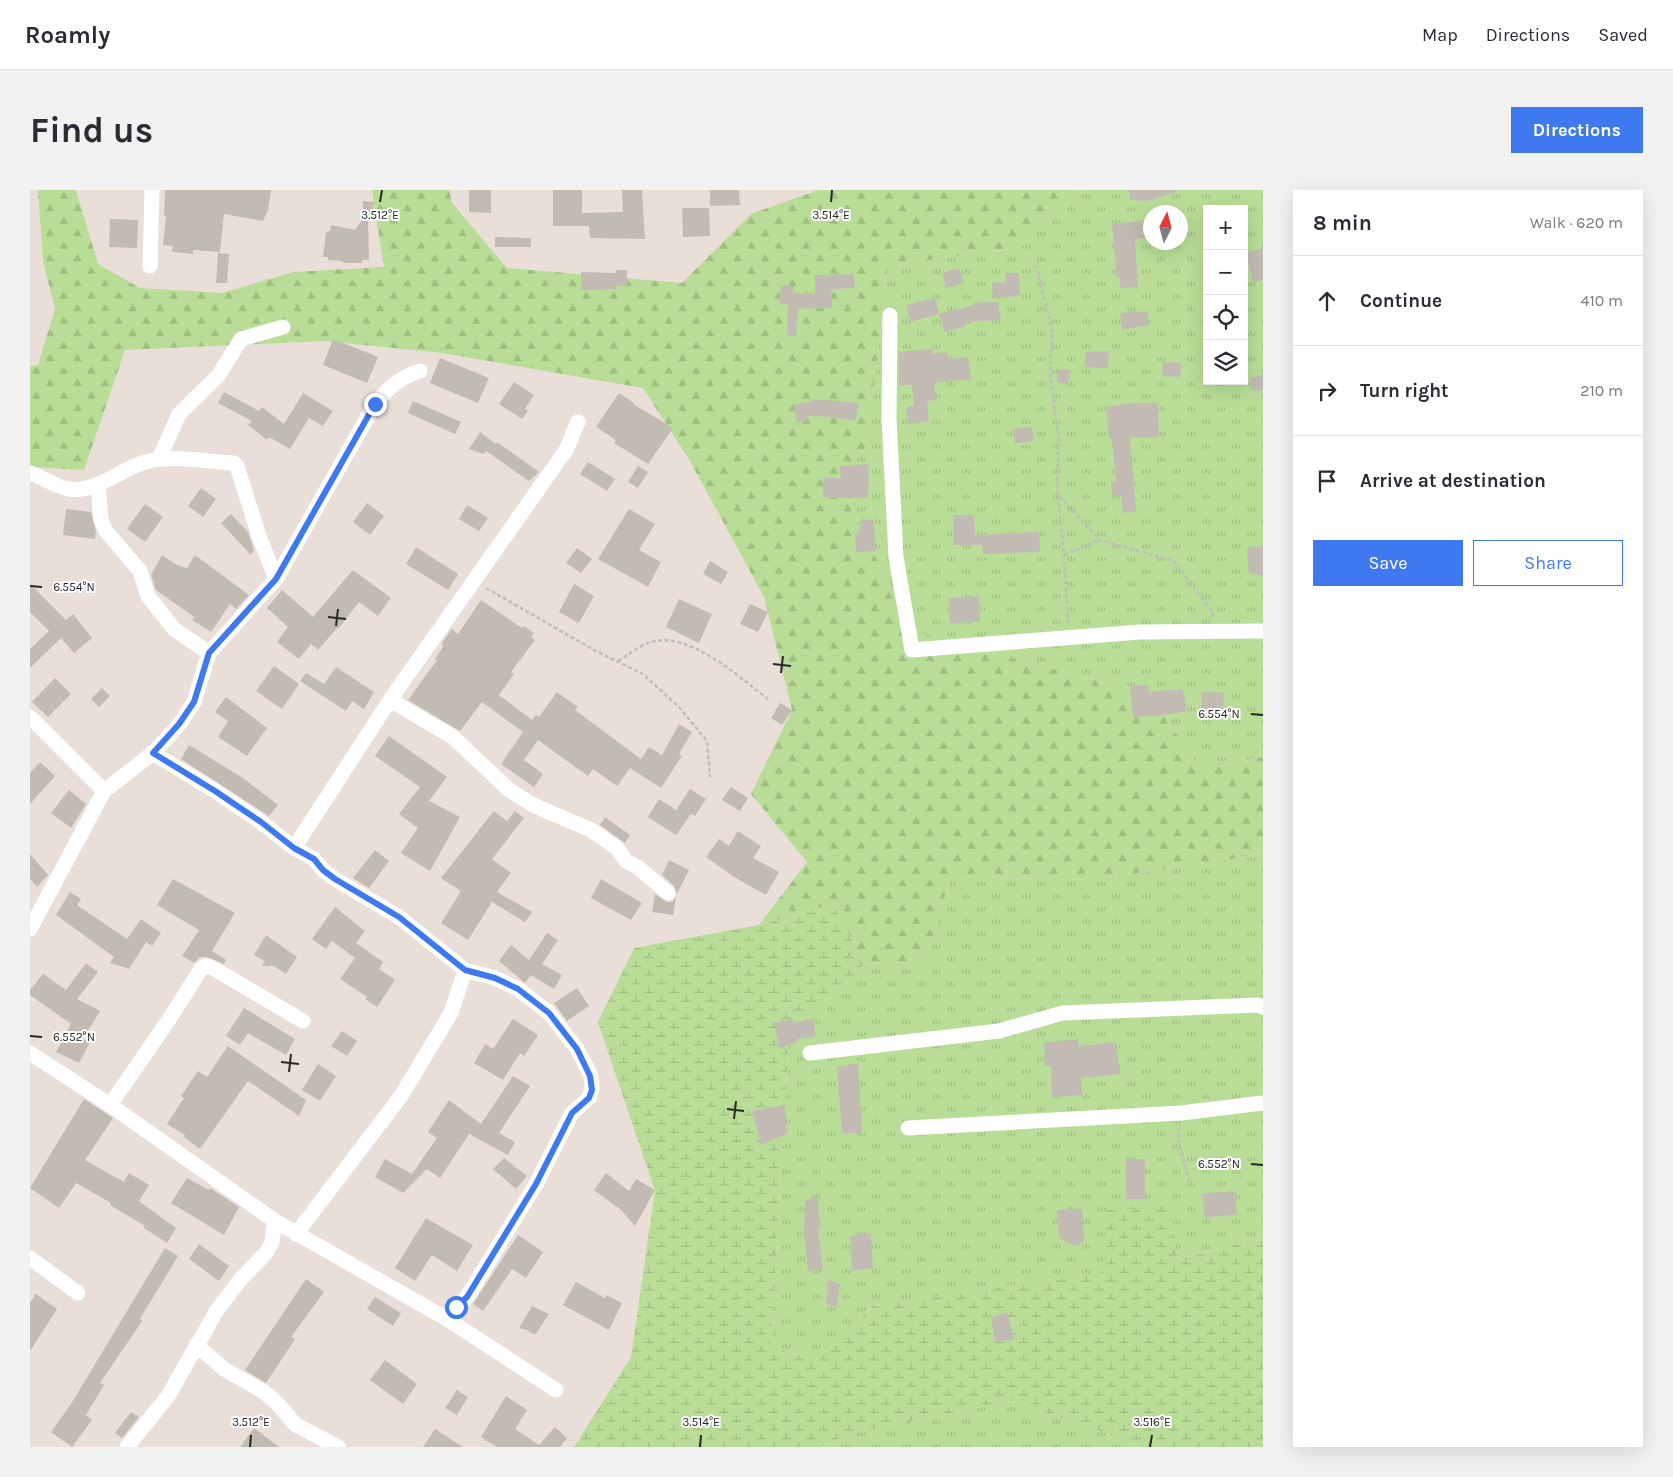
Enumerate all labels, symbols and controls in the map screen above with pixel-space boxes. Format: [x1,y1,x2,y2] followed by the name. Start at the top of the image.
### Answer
[25,21,110,49] text: Roamly
[1422,24,1458,46] text: Map
[1486,24,1570,46] text: Directions
[1598,24,1648,46] text: Saved
[1511,107,1643,153] button: Directions
[30,110,153,151] text: Find us
[1143,205,1188,250] north arrow
[1203,205,1248,385] map controls
[1203,205,1248,250] button: +
[361,208,399,222] text: 3.512°E
[812,208,850,222] text: 3.514°E
[1313,211,1372,235] text: 8 min
[1530,213,1623,232] text: Walk · 620 m
[1203,250,1248,295] button: −
[1313,287,1341,315] icon: ahead
[1360,290,1442,312] text: Continue
[1581,291,1623,310] text: 410 m
[1203,295,1248,340] button: locate
[1203,340,1248,385] button: layers
[1313,377,1341,405] icon: right
[1360,380,1449,402] text: Turn right
[1580,381,1623,400] text: 210 m
[364,393,387,416] route end
[1313,467,1341,495] icon: arrive
[1360,470,1546,492] text: Arrive at destination
[1313,540,1463,586] button: Save
[1473,540,1623,586] button: Share
[53,580,95,594] text: 6.554°N
[1198,707,1240,721] text: 6.554°N
[53,1030,95,1044] text: 6.552°N
[1198,1157,1240,1171] text: 6.552°N
[445,1296,468,1319] route start
[232,1415,270,1429] text: 3.512°E
[682,1415,720,1429] text: 3.514°E
[1133,1415,1171,1429] text: 3.516°E

